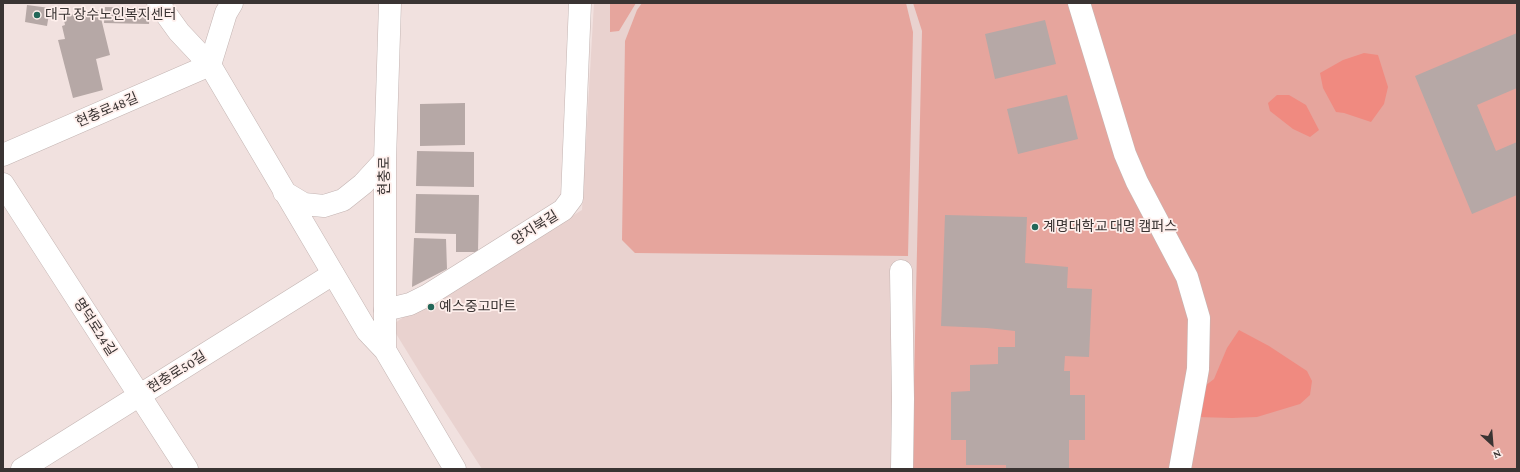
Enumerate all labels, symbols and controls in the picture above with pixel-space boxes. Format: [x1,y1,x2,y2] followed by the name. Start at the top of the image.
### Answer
[45,7,176,23] place label: 대구 장수노인복지센터
[32,10,42,20] marker: 대구 장수노인복지센터
[73,89,141,131] street label: 현충로48길
[377,157,393,195] street label: 현충로
[509,207,561,249] street label: 양지북길
[1043,219,1177,235] place label: 계명대학교 대명 캠퍼스
[1030,222,1040,232] marker: 계명대학교 대명 캠퍼스
[70,295,120,359] street label: 명덕로24길
[439,299,516,315] place label: 예스중고마트
[426,302,436,312] marker: 예스중고마트
[145,347,209,397] street label: 현충로50길
[1472,424,1512,464] north arrow
[1491,448,1503,462] text: N

